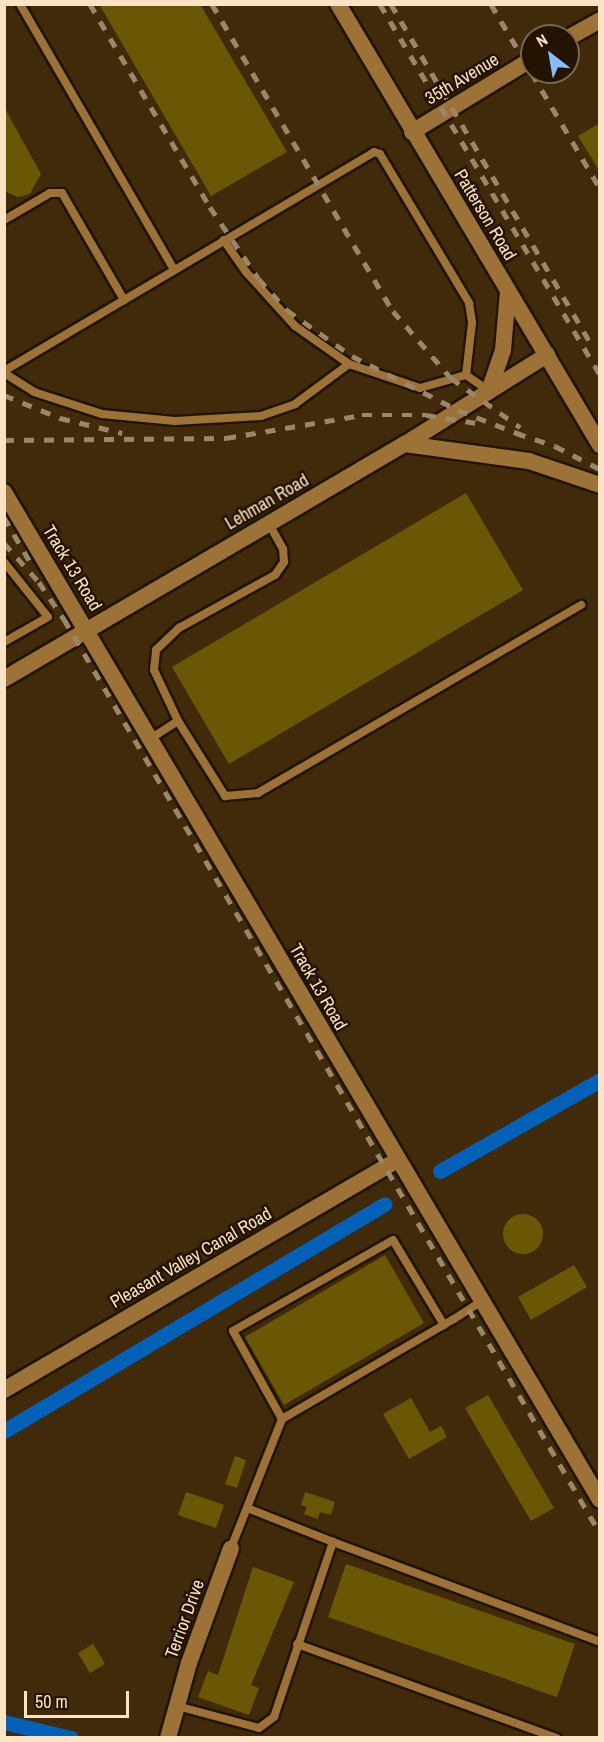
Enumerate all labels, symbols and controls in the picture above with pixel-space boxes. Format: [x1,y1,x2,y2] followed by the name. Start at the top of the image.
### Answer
[520,24,580,84] north arrow
[532,28,551,52] text: N
[421,48,503,110] street label: 35th Avenue
[449,165,521,265] street label: Patterson Road
[221,469,313,535] street label: Lehman Road
[38,521,106,615] street label: Track 13 Road
[285,940,351,1034] street label: Track 13 Road
[106,1203,276,1313] street label: Pleasant Valley Canal Road
[161,1577,209,1661] street label: Terrior Drive
[27,1679,132,1717] scale bar
[35,1689,68,1714] text: 50 m

